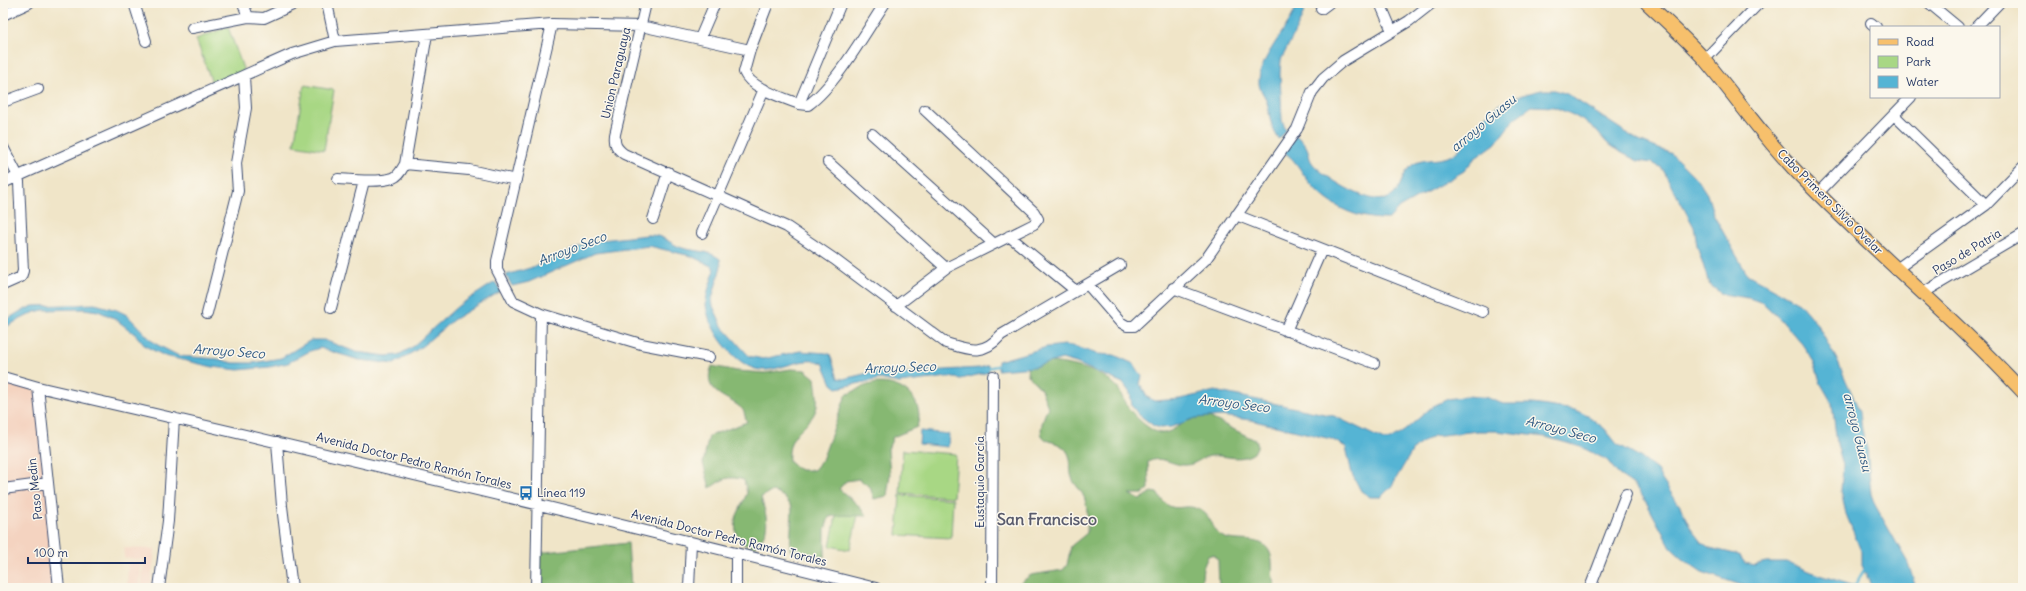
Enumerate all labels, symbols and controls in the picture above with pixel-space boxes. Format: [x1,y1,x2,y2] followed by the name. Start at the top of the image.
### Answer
[598,25,633,120] street label: Union Paraguaya
[1870,26,2000,98] legend
[1906,34,1934,49] text: Road
[1906,54,1931,69] text: Park
[1906,74,1939,89] text: Water
[1447,90,1521,156] water label: arroyo Guasu
[1774,146,1886,258] street label: Cabo Primero Silvio Ovelar
[1930,225,2004,278] street label: Paso de Patria
[536,227,609,269] water label: Arroyo Seco
[192,341,266,363] water label: Arroyo Seco
[864,358,937,377] water label: Arroyo Seco
[1197,391,1271,416] water label: Arroyo Seco
[1839,391,1876,475] water label: arroyo Guasu
[1524,412,1598,447] water label: Arroyo Seco
[315,429,513,492] street label: Avenida Doctor Pedro Ramón Torales
[972,436,987,528] street label: Eustaquio García
[24,458,45,520] street label: Paso Medin
[518,485,534,501] bus stop icon: Línea 119
[537,485,586,500] place label: Línea 119
[630,506,828,569] street label: Avenida Doctor Pedro Ramón Torales
[997,509,1097,529] district label: San Francisco
[28,539,145,565] scale bar
[34,545,68,560] text: 100 m

